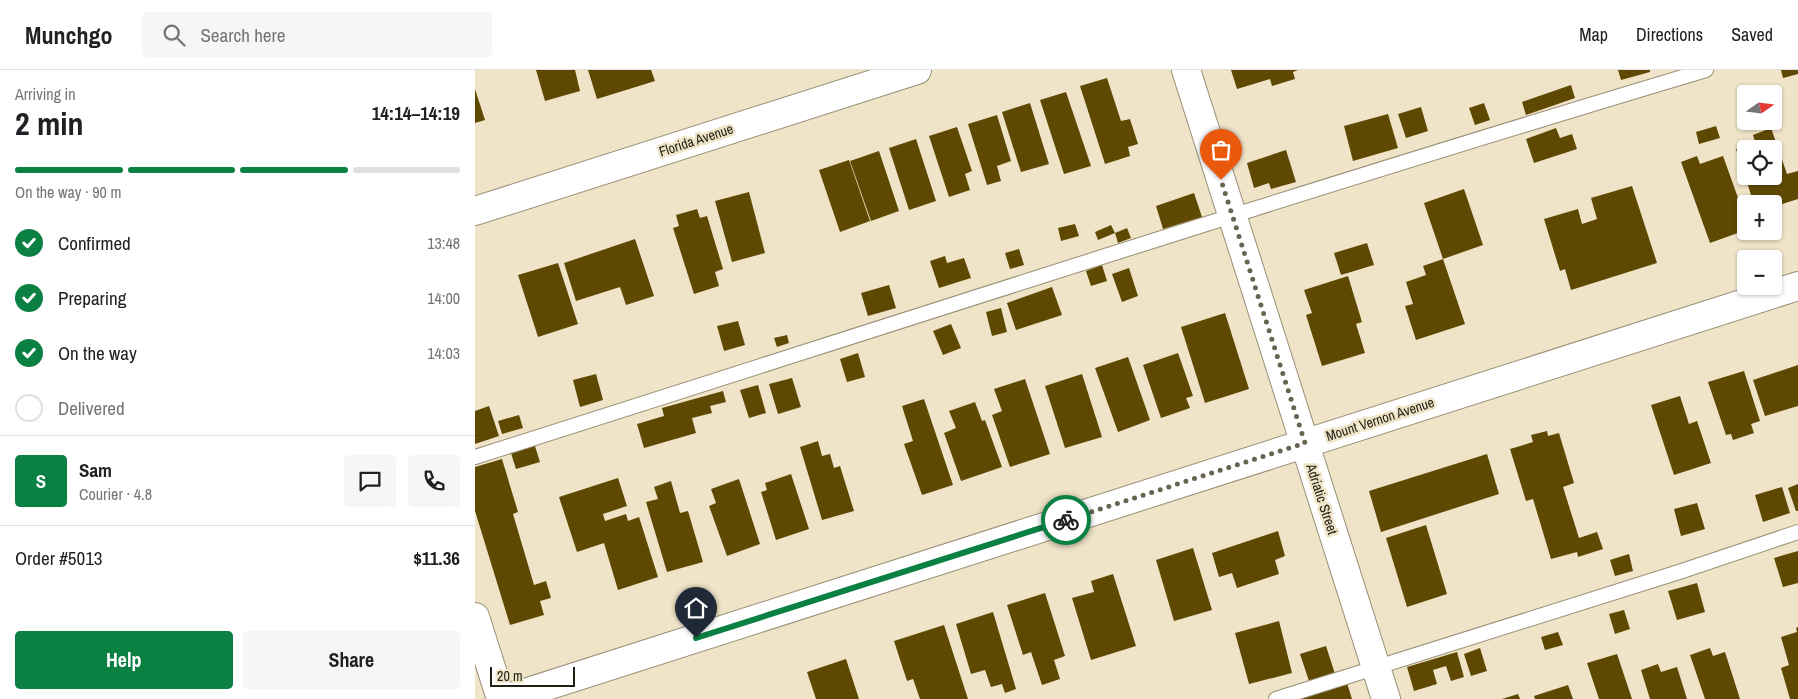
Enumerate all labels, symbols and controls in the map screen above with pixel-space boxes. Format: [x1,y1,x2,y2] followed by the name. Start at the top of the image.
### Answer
[142,12,492,57] search box
[25,19,112,51] text: Munchgo
[160,21,188,49] icon: search
[200,22,285,48] text: Search here
[1579,22,1608,47] text: Map
[1636,22,1703,47] text: Directions
[1731,22,1773,47] text: Saved
[15,83,76,105] text: Arriving in
[1737,85,1783,130] north arrow
[1737,85,1782,295] map controls
[372,100,460,126] text: 14:14–14:19
[15,102,84,145] text: 2 min
[657,120,735,160] street label: Florida Avenue
[1200,129,1242,180] pin
[1207,136,1235,164] icon: bag
[1737,140,1782,185] button: locate
[15,181,121,203] text: On the way · 90 m
[1737,195,1782,240] button: +
[15,229,43,257] icon: check
[58,230,131,256] text: Confirmed
[427,232,460,254] text: 13:48
[1737,250,1782,295] button: −
[15,284,43,312] icon: check
[58,285,126,311] text: Preparing
[427,287,460,309] text: 14:00
[15,339,43,367] icon: check
[58,340,137,366] text: On the way
[427,342,460,364] text: 14:03
[1324,393,1436,445] street label: Mount Vernon Avenue
[58,395,125,421] text: Delivered
[344,455,396,507] button: chat
[408,455,460,507] button: phone
[79,457,112,483] text: Sam
[1302,460,1342,537] street label: Adriatic Street
[36,468,46,494] text: S
[79,483,152,505] text: Courier · 4.8
[1041,495,1091,545] courier
[1052,506,1080,534] icon: bike
[15,545,102,571] text: Order #5013
[413,545,460,571] text: $11.36
[675,587,717,638] pin
[682,594,710,622] icon: home
[15,631,233,689] button: Help
[243,631,460,689] button: Share
[490,664,575,687] scale bar
[497,667,523,685] text: 20 m

